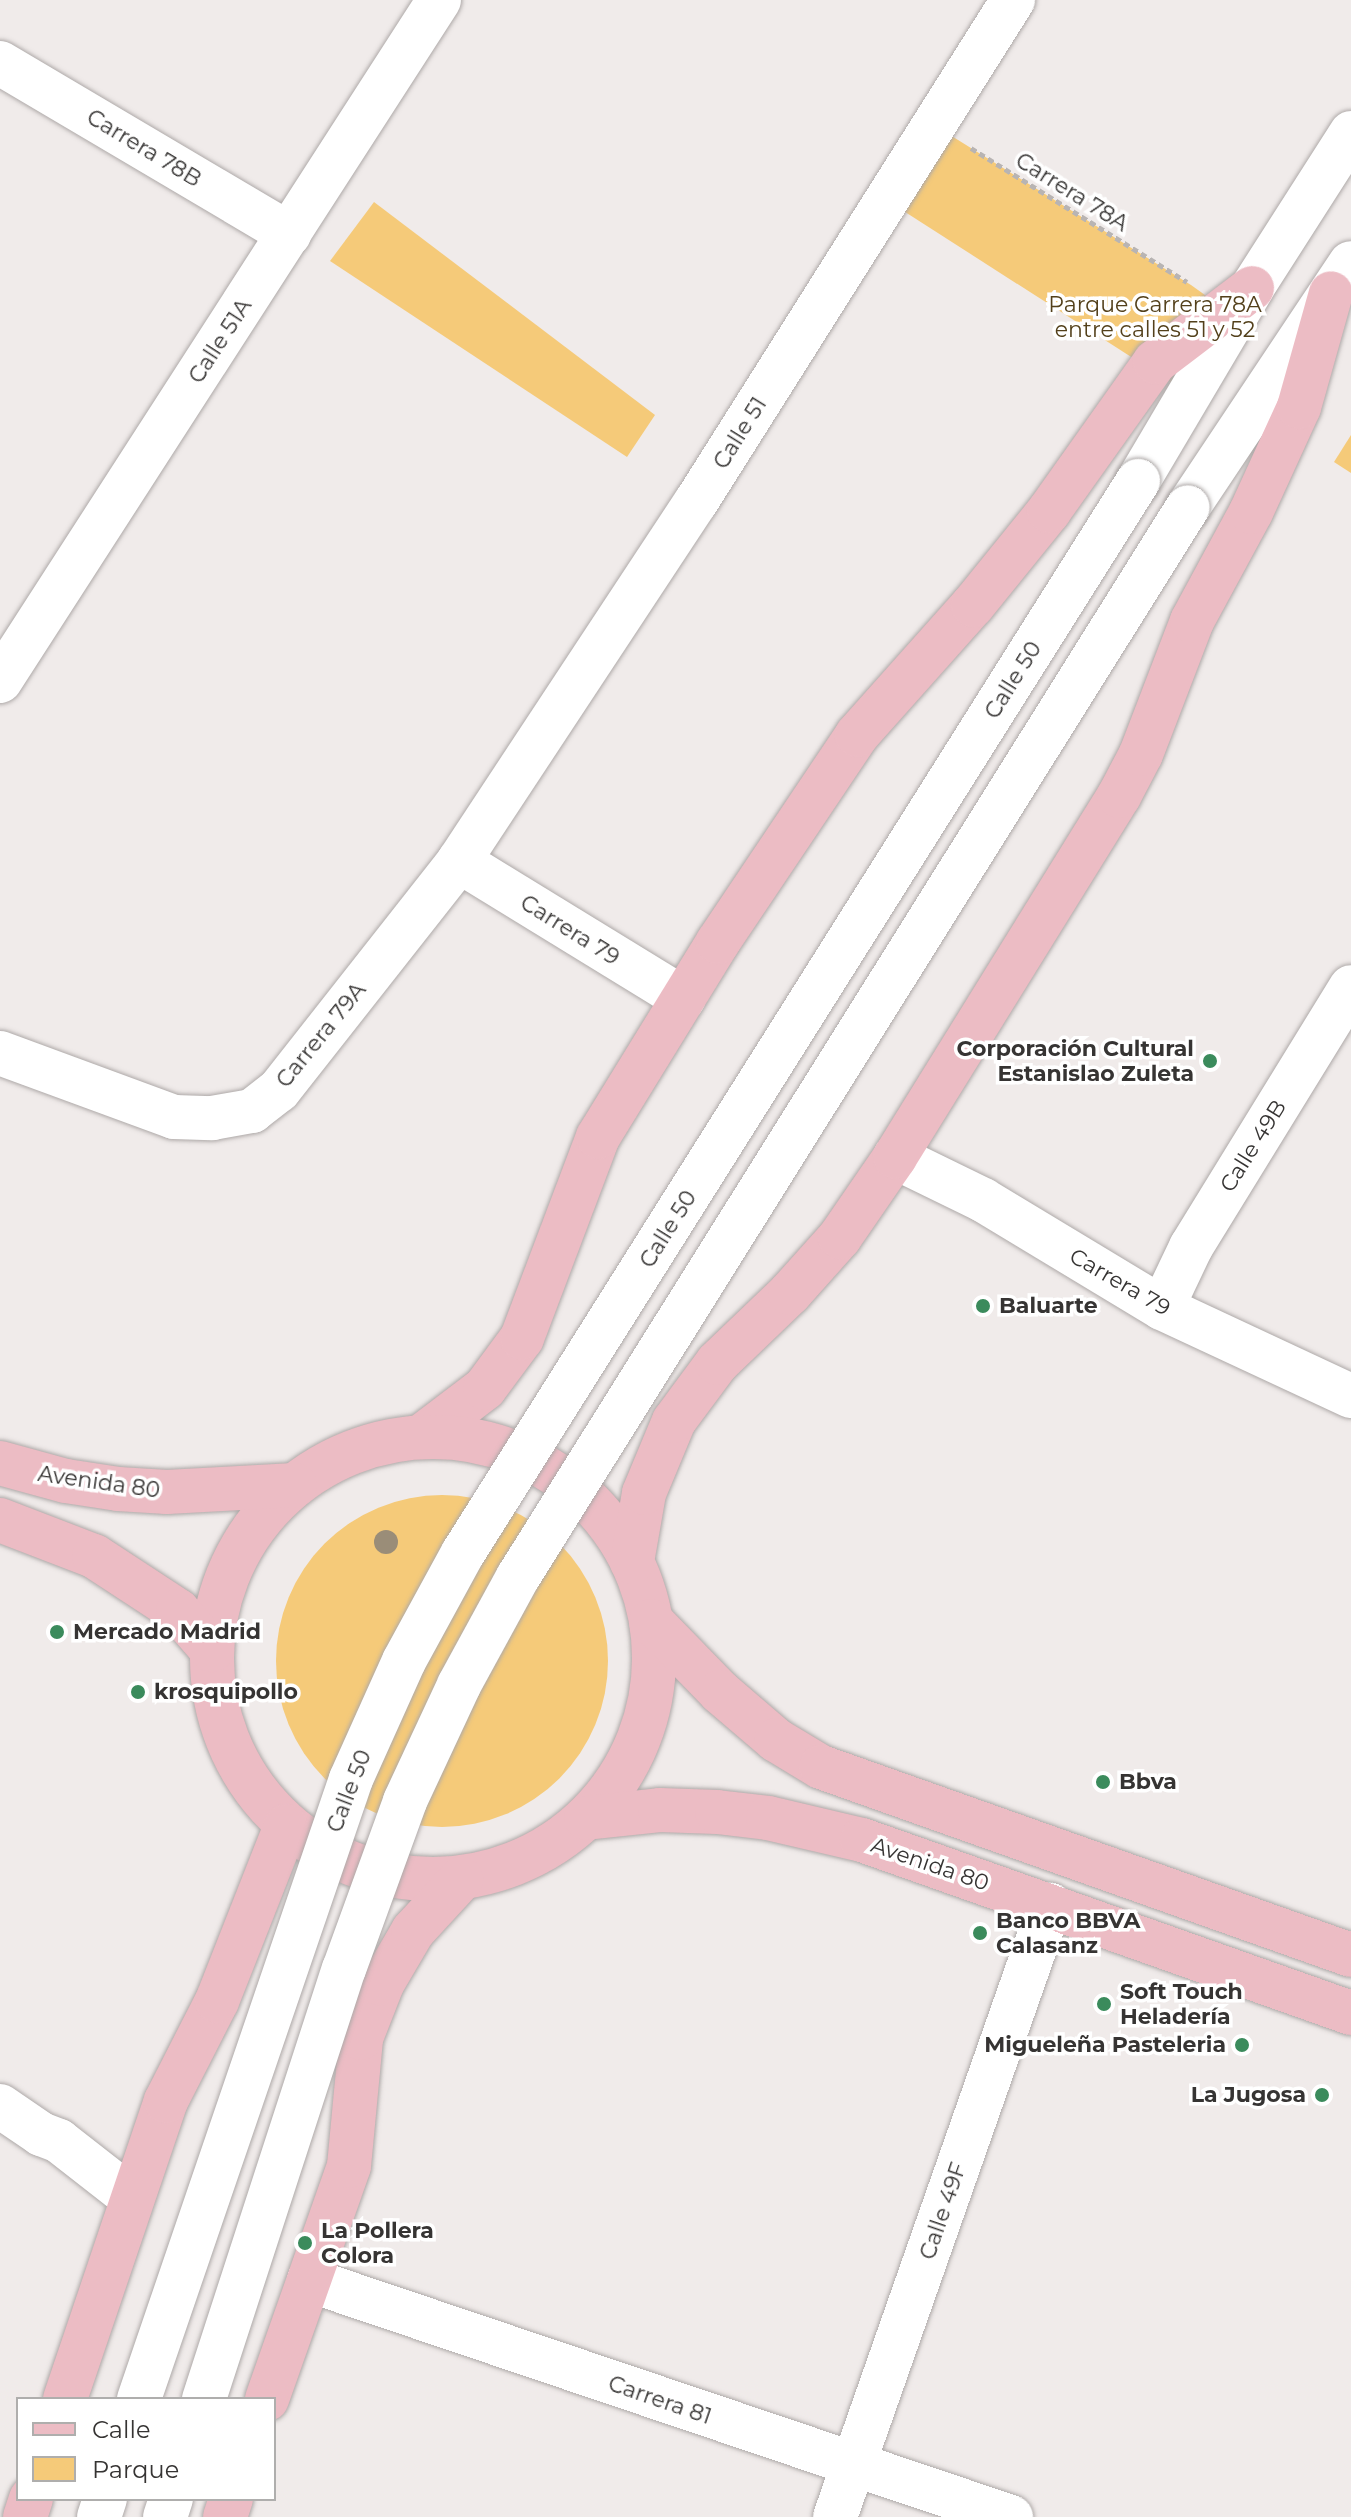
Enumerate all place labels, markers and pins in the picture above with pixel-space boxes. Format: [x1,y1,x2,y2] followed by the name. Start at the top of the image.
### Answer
[957,1035,1194,1086] place label: Corporación Cultural Estanislao Zuleta
[1201,1052,1219,1070] marker: Corporación Cultural Estanislao Zuleta
[999,1293,1098,1319] place label: Baluarte
[974,1297,992,1315] marker: Baluarte
[73,1619,261,1645] place label: Mercado Madrid
[48,1623,66,1641] marker: Mercado Madrid
[154,1679,298,1705] place label: krosquipollo
[129,1683,147,1701] marker: krosquipollo
[1119,1769,1177,1795] place label: Bbva
[1094,1773,1112,1791] marker: Bbva
[996,1907,1140,1958] place label: Banco BBVA Calasanz
[971,1924,989,1942] marker: Banco BBVA Calasanz
[1120,1978,1243,2030] place label: Soft Touch Heladería
[1095,1995,1113,2013] marker: Soft Touch Heladería
[984,2032,1226,2058] place label: Migueleña Pasteleria
[1233,2036,1251,2054] marker: Migueleña Pasteleria
[1191,2082,1306,2108] place label: La Jugosa
[1313,2086,1331,2104] marker: La Jugosa
[321,2217,434,2268] place label: La Pollera Colora
[296,2234,314,2252] marker: La Pollera Colora

